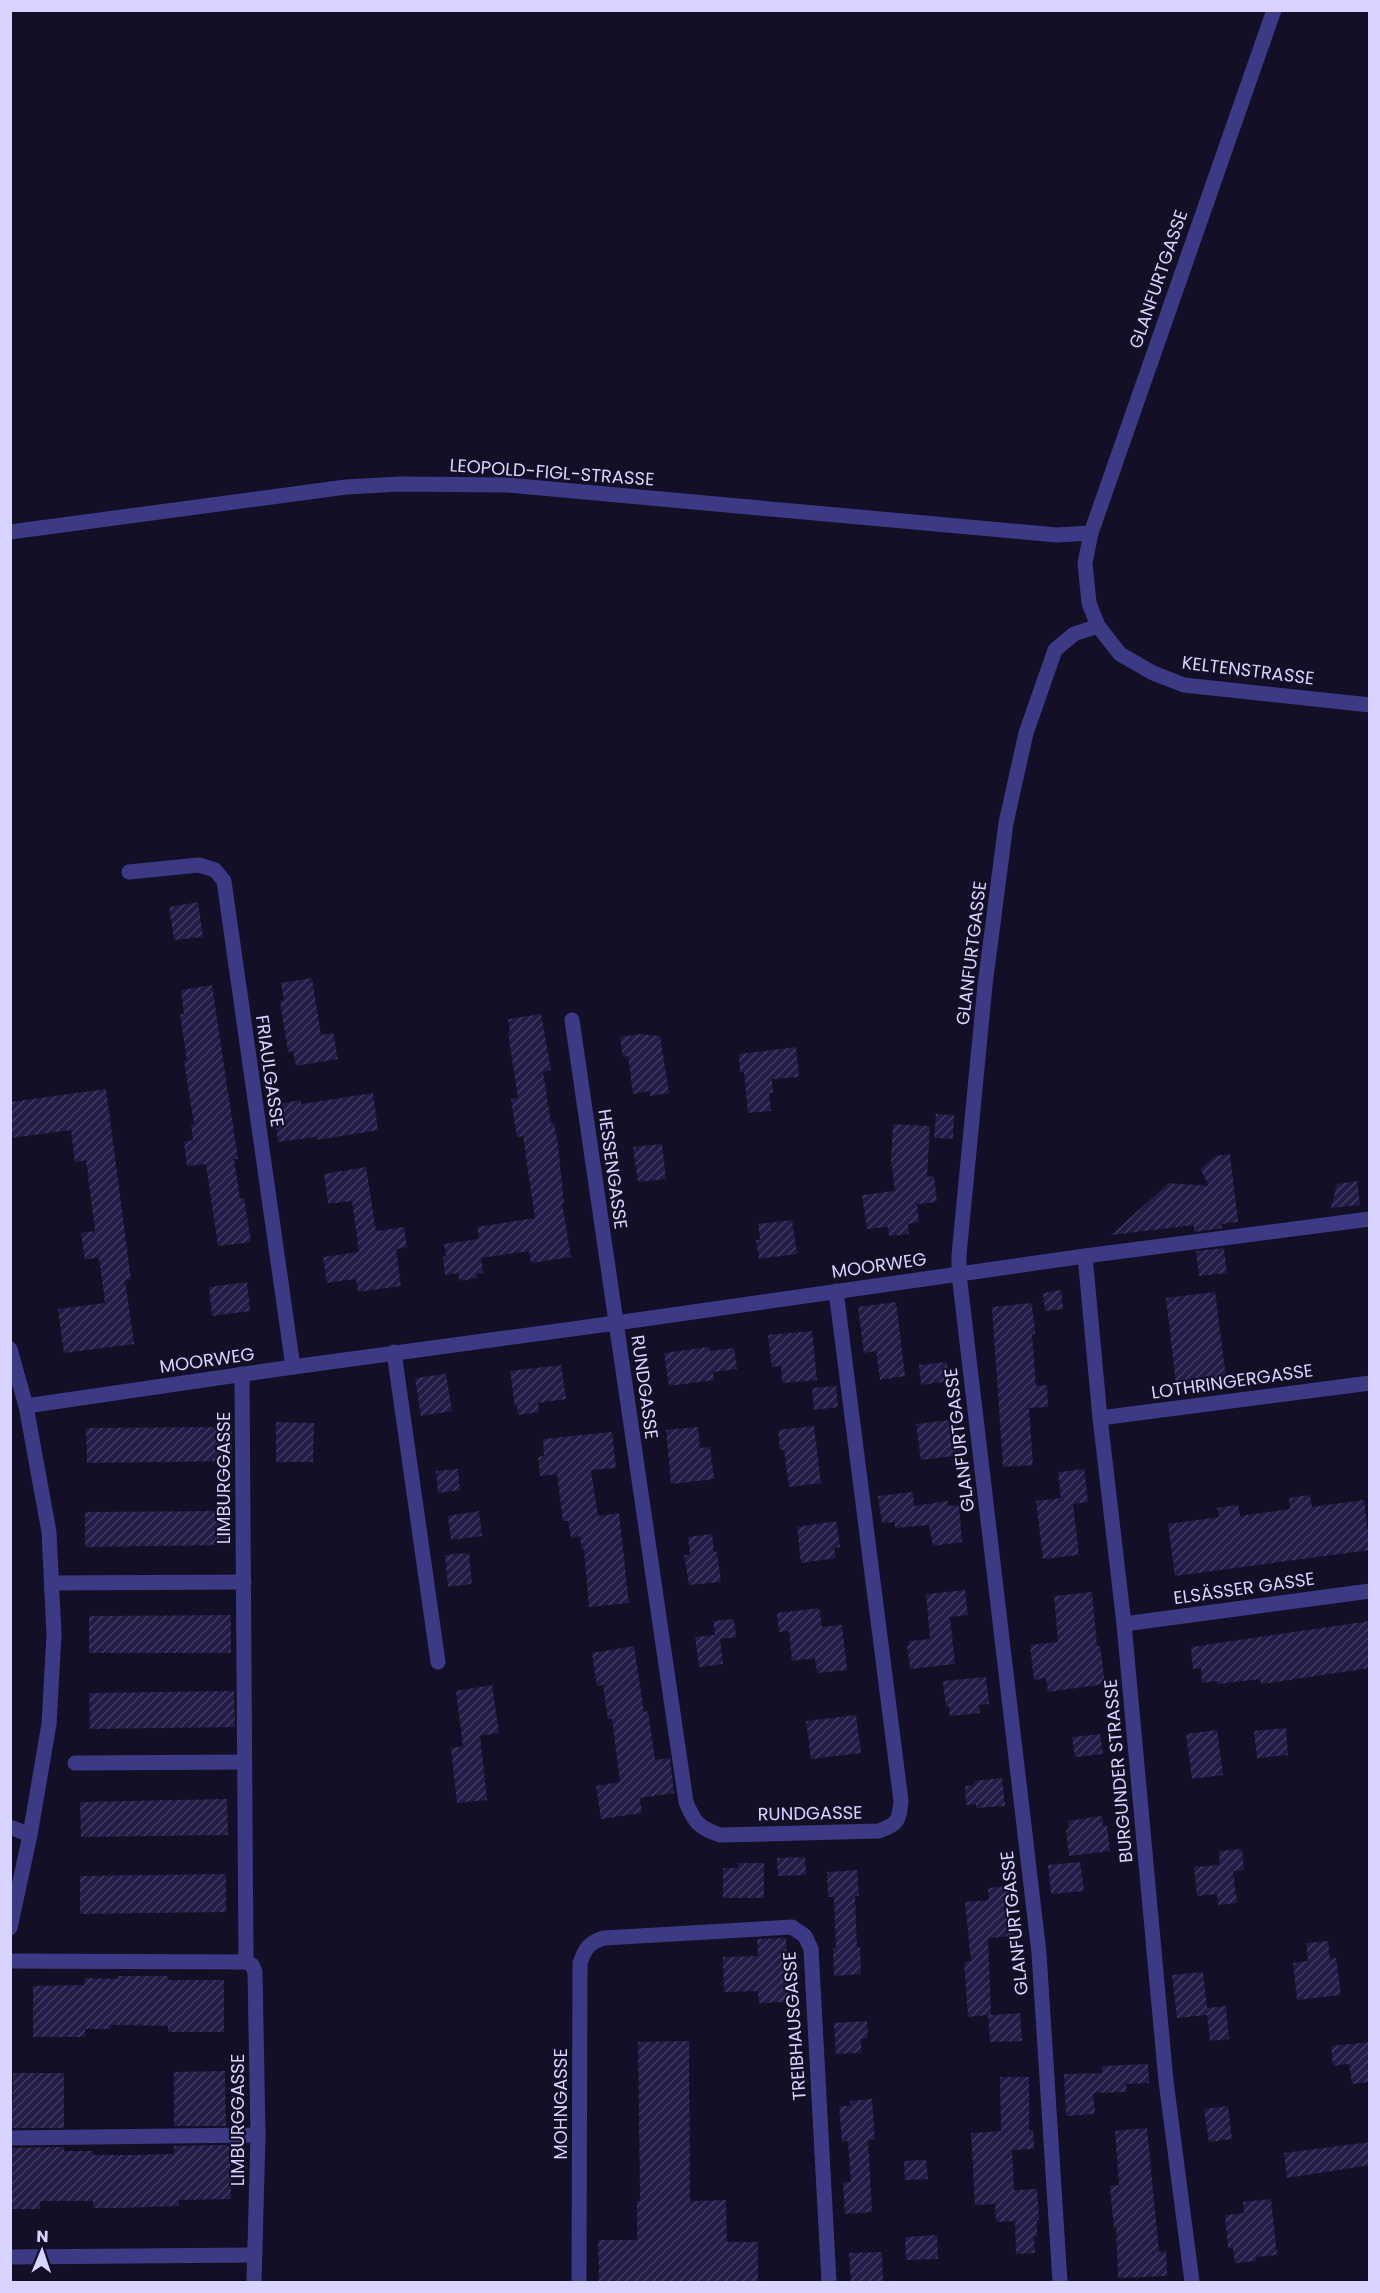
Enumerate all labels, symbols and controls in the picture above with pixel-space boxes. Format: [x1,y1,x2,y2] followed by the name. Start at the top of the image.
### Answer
[1123,206,1193,352] street label: GLANFURTGASSE
[449,452,655,492] street label: LEOPOLD-FIGL-STRASSE
[1180,649,1316,691] street label: KELTENSTRASSE
[950,880,992,1026] street label: GLANFURTGASSE
[250,1013,290,1129] street label: FRIAULGASSE
[592,1107,634,1231] street label: HESSENGASSE
[830,1246,928,1284] street label: MOORWEG
[625,1333,665,1441] street label: RUNDGASSE
[158,1341,256,1379] street label: MOORWEG
[1150,1357,1314,1405] street label: LOTHRINGERGASSE
[938,1367,980,1513] street label: GLANFURTGASSE
[211,1412,236,1544] street label: LIMBURGGASSE
[1172,1566,1316,1610] street label: ELSÄSSER GASSE
[1098,1678,1138,1864] street label: BURGUNDER STRASSE
[757,1800,863,1826] street label: RUNDGASSE
[994,1850,1034,1996] street label: GLANFURTGASSE
[776,1951,812,2101] street label: TREIBHAUSGASSE
[548,2048,573,2160] street label: MOHNGASSE
[225,2054,250,2186] street label: LIMBURGGASSE
[12,2221,72,2281] north arrow
[36,2225,49,2248] text: N

